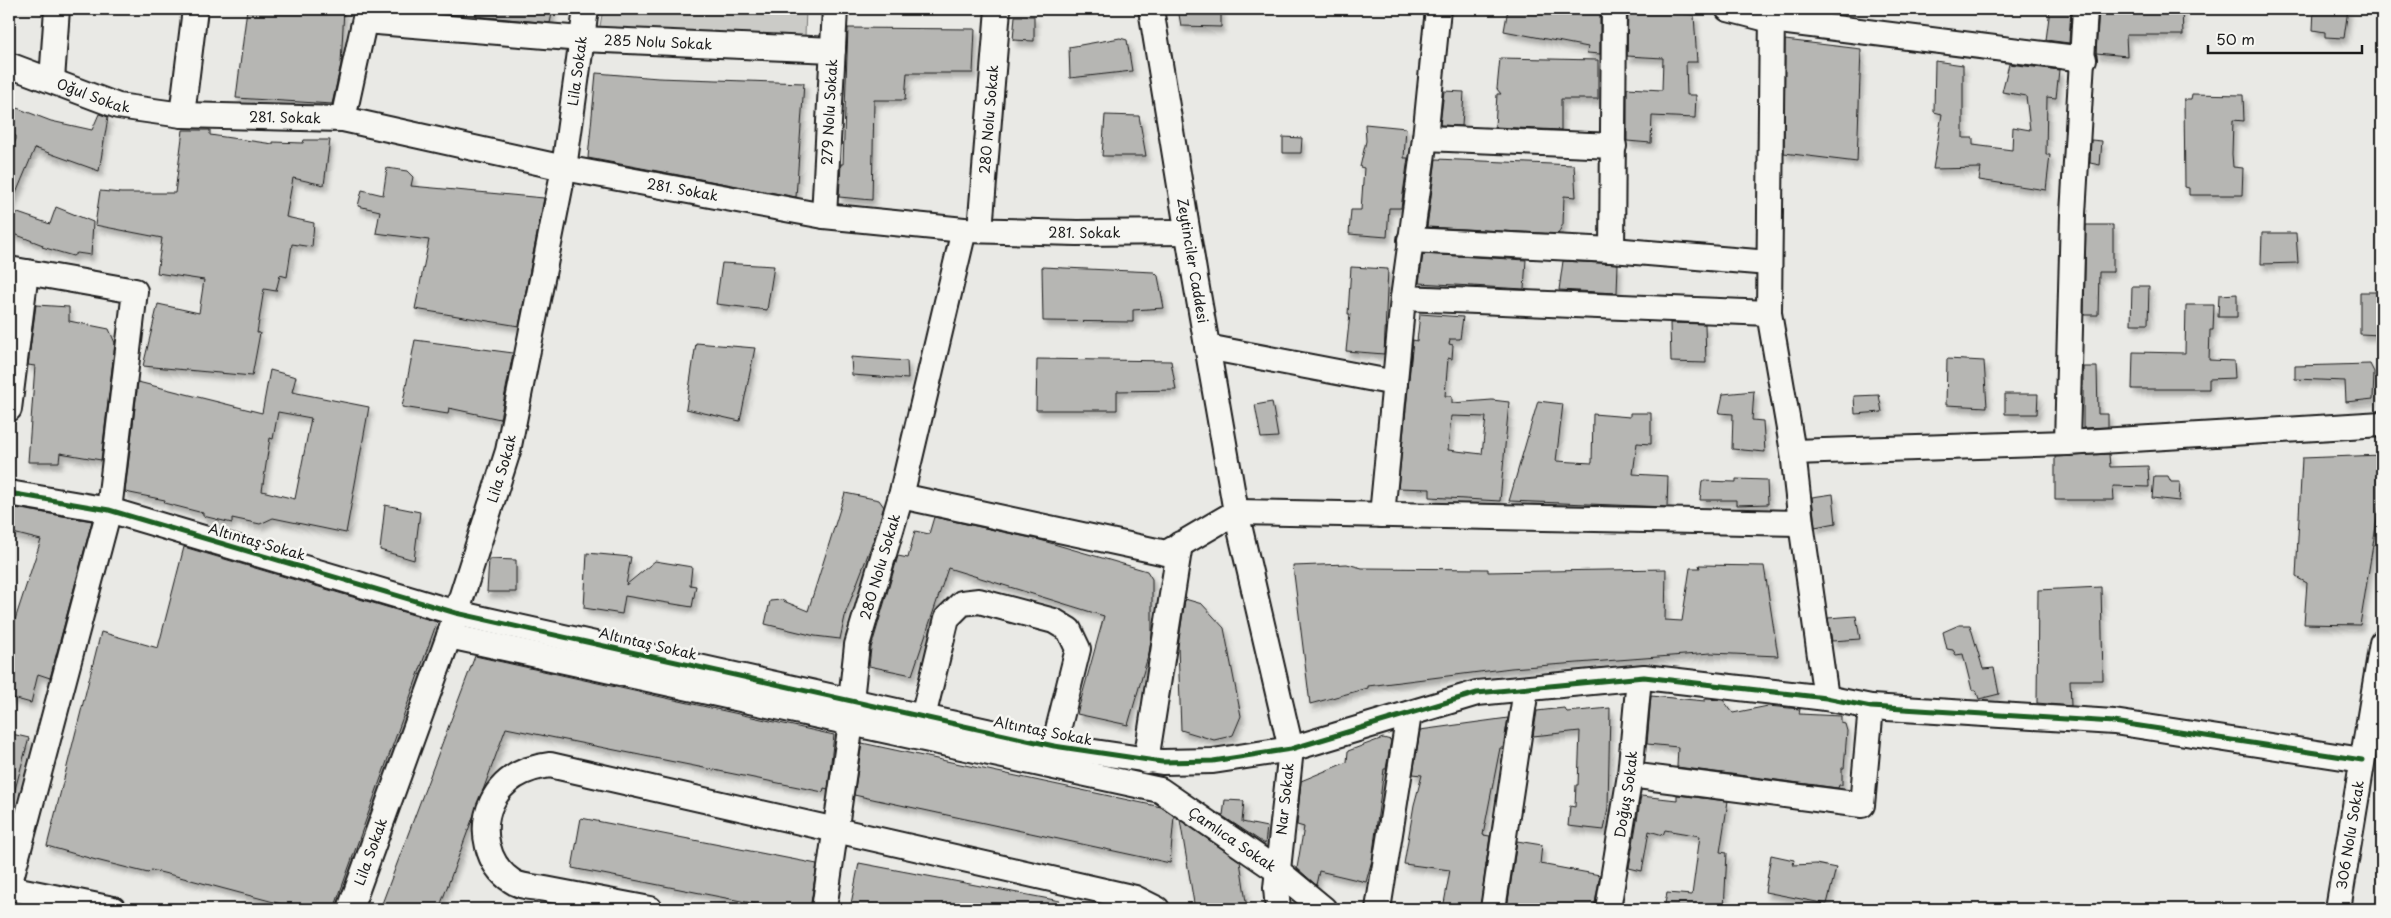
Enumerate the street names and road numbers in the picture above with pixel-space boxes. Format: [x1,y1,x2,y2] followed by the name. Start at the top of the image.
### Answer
[604,29,713,55] street label: 285 Nolu Sokak
[562,35,592,107] street label: Lila Sokak
[816,58,842,166] street label: 279 Nolu Sokak
[974,64,1003,175] street label: 280 Nolu Sokak
[54,73,131,118] street label: Oğul Sokak
[249,106,321,128] street label: 281. Sokak
[645,173,720,206] street label: 281. Sokak
[1172,196,1214,325] street label: Zeytinciler Caddesi
[1048,221,1121,243] street label: 281. Sokak
[481,433,521,505] street label: Lila Sokak
[854,511,905,622] street label: 280 Nolu Sokak
[206,518,308,565] street label: Altıntaş Sokak
[597,622,699,665] street label: Altıntaş Sokak
[992,711,1094,750] street label: Altıntaş Sokak
[1609,750,1642,840] street label: Doğuş Sokak
[1270,762,1299,836] street label: Nar Sokak
[2330,779,2369,891] street label: 306 Nolu Sokak
[1184,801,1281,877] street label: Çamlıca Sokak
[348,815,392,888] street label: Lila Sokak

